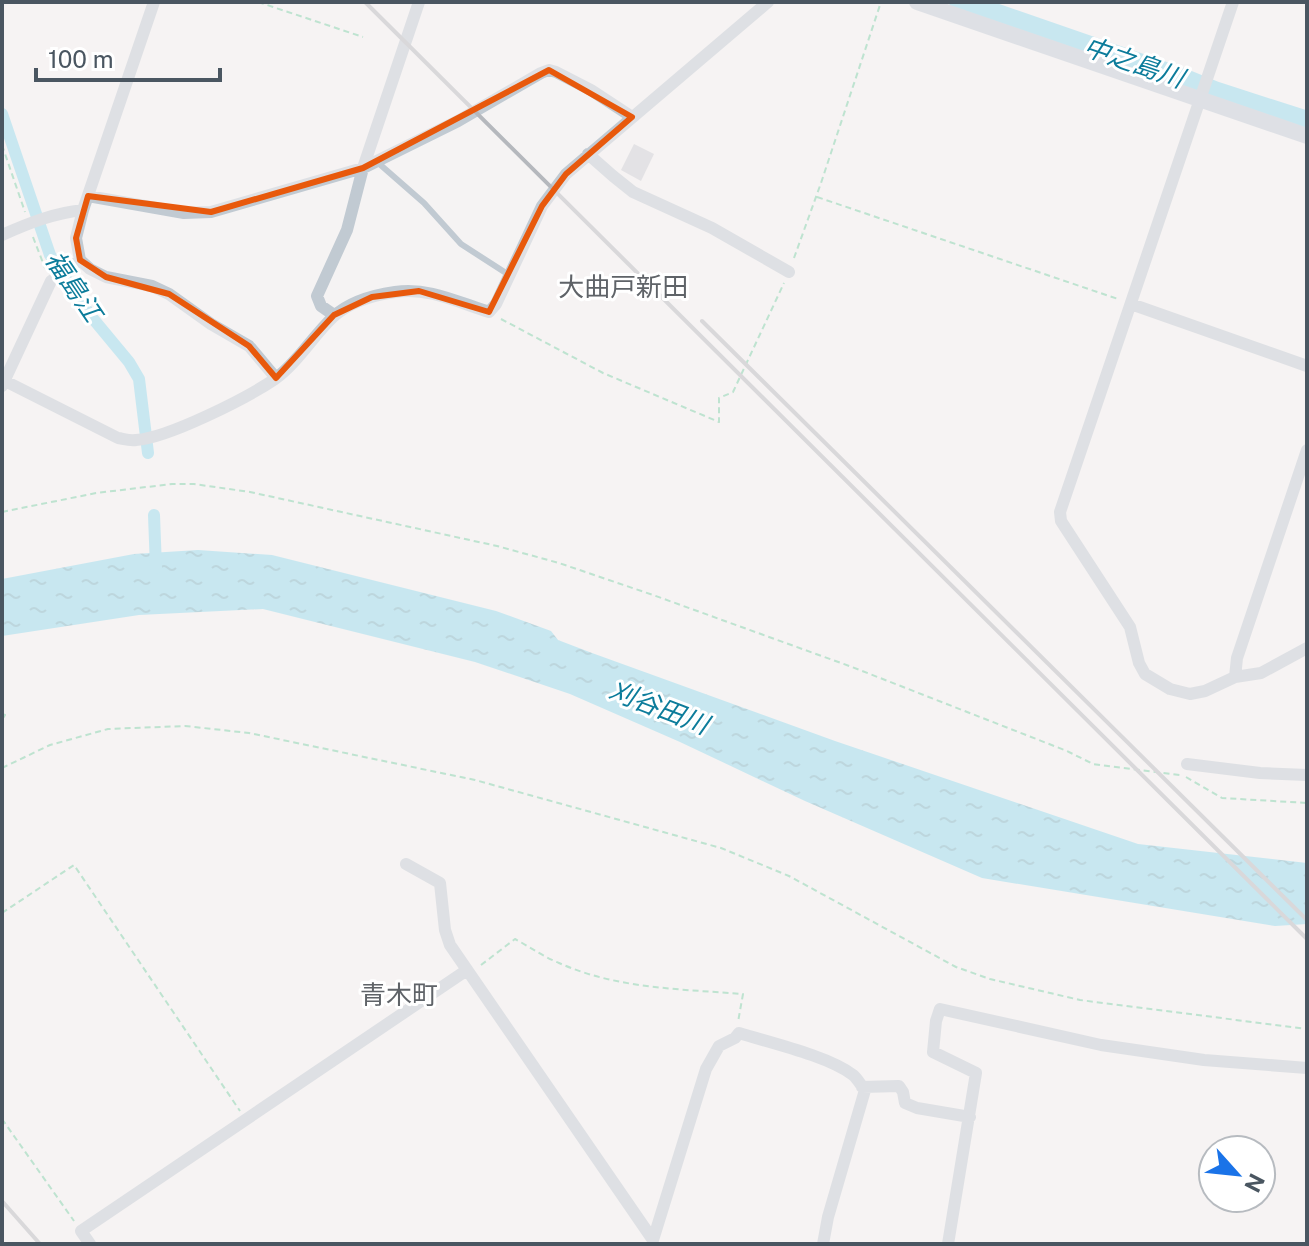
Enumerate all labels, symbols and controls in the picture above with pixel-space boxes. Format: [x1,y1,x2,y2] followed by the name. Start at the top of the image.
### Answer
[1080,30,1191,95] water label: 中之島川
[36,32,220,82] scale bar
[48,45,114,73] text: 100 m
[39,245,110,329] water label: 福島江
[558,271,688,302] district label: 大曲戸新田
[605,674,716,741] water label: 刈谷田川
[360,979,438,1010] district label: 青木町
[1197,1134,1277,1214] north arrow
[1239,1170,1270,1197] text: N

